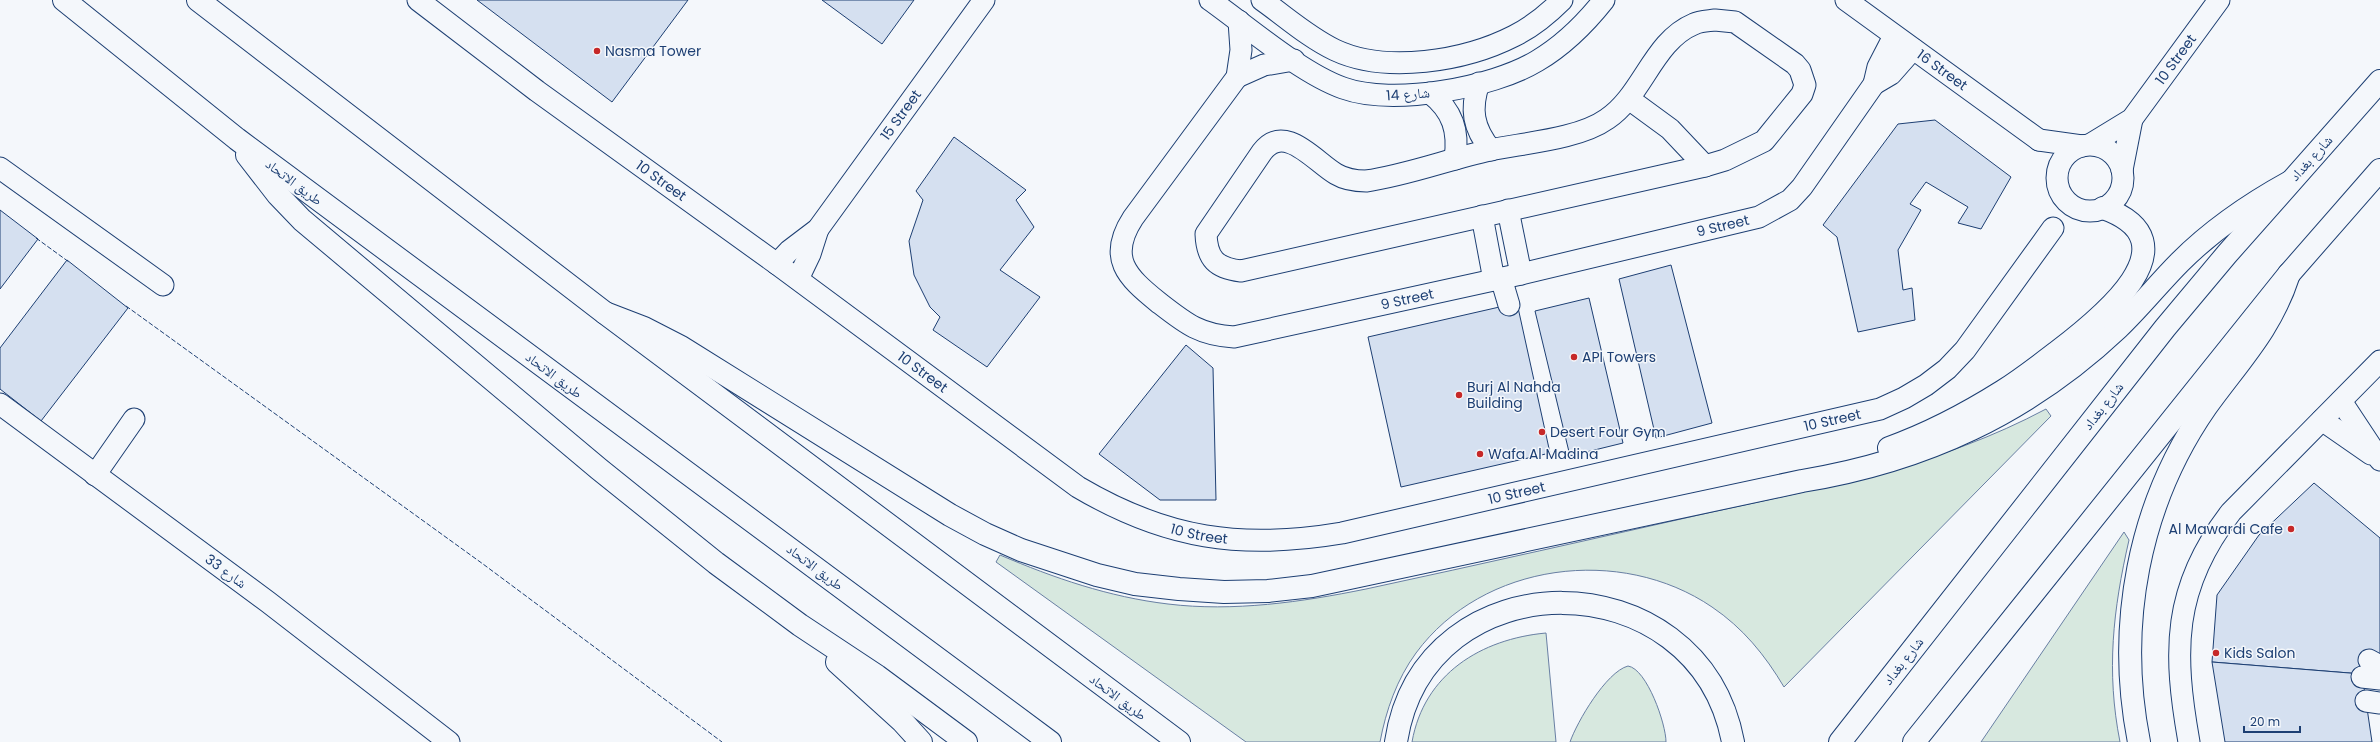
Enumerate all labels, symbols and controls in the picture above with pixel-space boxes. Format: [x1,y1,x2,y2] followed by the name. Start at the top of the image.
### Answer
[2150,30,2201,89] street label: 10 Street
[605,41,701,61] place label: Nasma Tower
[1913,45,1972,95] street label: 16 Street
[592,46,602,56] marker: Nasma Tower
[1386,83,1430,105] street label: شارع 14
[876,86,926,144] street label: 15 Street
[2285,131,2337,185] street label: شارع بغداد
[261,154,327,210] street label: طريق الاتحاد
[632,155,691,206] street label: 10 Street
[1694,210,1751,242] street label: 9 Street
[1379,283,1435,315] street label: 9 Street
[521,347,587,403] street label: طريق الاتحاد
[893,347,952,397] street label: 10 Street
[1582,347,1656,367] place label: API Towers
[1569,352,1579,362] marker: API Towers
[1467,377,1561,413] place label: Burj Al Nahda Building
[2078,378,2128,434] street label: شارع بغداد
[1454,390,1464,400] marker: Burj Al Nahda Building
[1802,404,1863,436] street label: 10 Street
[1550,422,1666,442] place label: Desert Four Gym
[1537,427,1547,437] marker: Desert Four Gym
[1488,444,1598,464] place label: Wafa Al Madina
[1475,449,1485,459] marker: Wafa Al Madina
[1486,476,1547,509] street label: 10 Street
[1168,518,1229,549] street label: 10 Street
[2168,519,2283,539] place label: Al Mawardi Cafe
[2286,524,2296,534] marker: Al Mawardi Cafe
[782,539,848,595] street label: طريق الاتحاد
[201,549,251,593] street label: شارع 33
[1878,633,1928,689] street label: شارع بغداد
[2224,643,2295,663] place label: Kids Salon
[2211,648,2221,658] marker: Kids Salon
[1085,669,1151,725] street label: طريق الاتحاد
[2244,708,2300,734] scale bar
[2250,713,2280,730] text: 20 m

